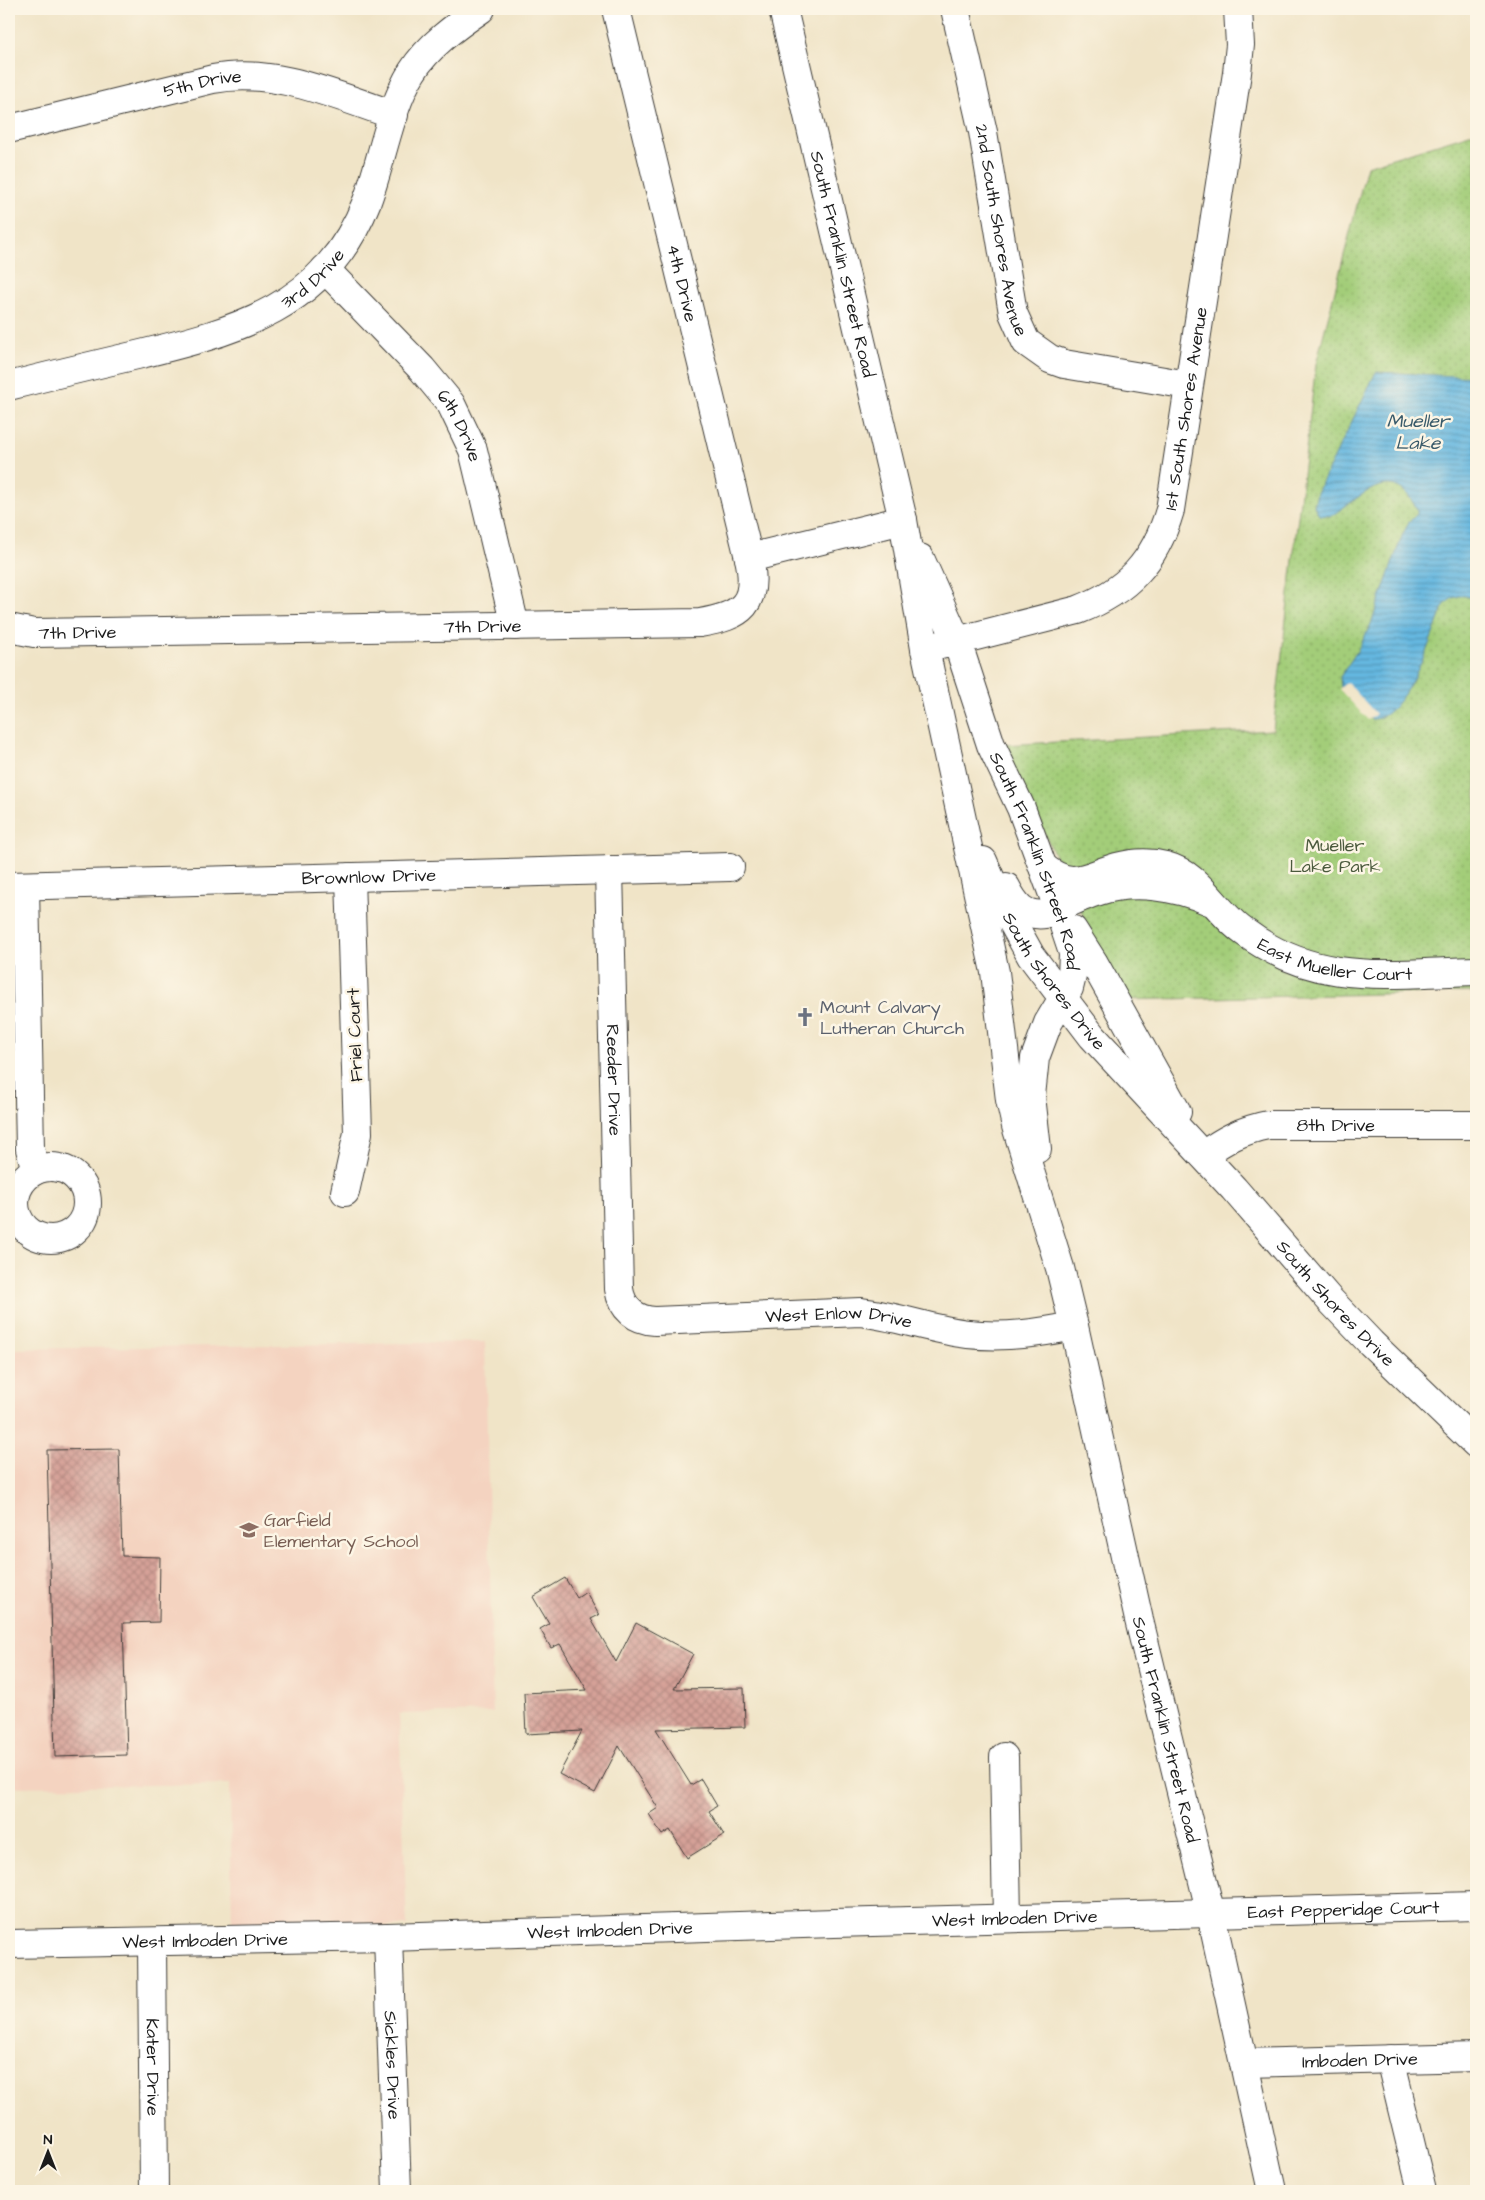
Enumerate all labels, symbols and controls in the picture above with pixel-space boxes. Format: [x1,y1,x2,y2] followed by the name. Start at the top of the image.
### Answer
[161,64,242,103] street label: 5th Drive
[969,122,1034,340] street label: 2nd South Shores Avenue
[804,148,882,380] street label: South Franklin Street Road
[661,242,704,325] street label: 4th Drive
[276,243,350,314] street label: 3rd Drive
[1158,305,1213,512] street label: 1st South Shores Avenue
[431,384,488,464] street label: 6th Drive
[1387,408,1452,457] water label: Mueller Lake
[443,613,522,639] street label: 7th Drive
[38,619,117,645] street label: 7th Drive
[983,748,1086,970] street label: South Franklin Street Road
[1289,833,1381,879] park label: Mueller Lake Park
[301,862,437,891] street label: Brownlow Drive
[997,907,1112,1056] street label: South Shores Drive
[1253,932,1413,987] street label: East Mueller Court
[341,987,369,1082] street label: Friel Court
[820,995,964,1041] place label: Mount Calvary Lutheran Church
[794,1006,816,1028] church icon: Mount Calvary Lutheran Church
[600,1024,628,1136] street label: Reeder Drive
[1297,1113,1375,1138] street label: 8th Drive
[1271,1235,1401,1372] street label: South Shores Drive
[765,1299,915,1335] street label: West Enlow Drive
[264,1508,419,1555] place label: Garfield Elementary School
[238,1519,260,1541] school or university icon: Garfield Elementary School
[1126,1614,1206,1845] street label: South Franklin Street Road
[1247,1894,1440,1925] street label: East Pepperidge Court
[931,1904,1098,1933] street label: West Imboden Drive
[527,1915,693,1945] street label: West Imboden Drive
[122,1926,288,1954] street label: West Imboden Drive
[378,2010,407,2120] street label: Sickles Drive
[140,2018,166,2116] street label: Kater Drive
[1302,2046,1418,2074] street label: Imboden Drive
[22,2128,72,2178] north arrow
[44,2130,53,2150] text: N

